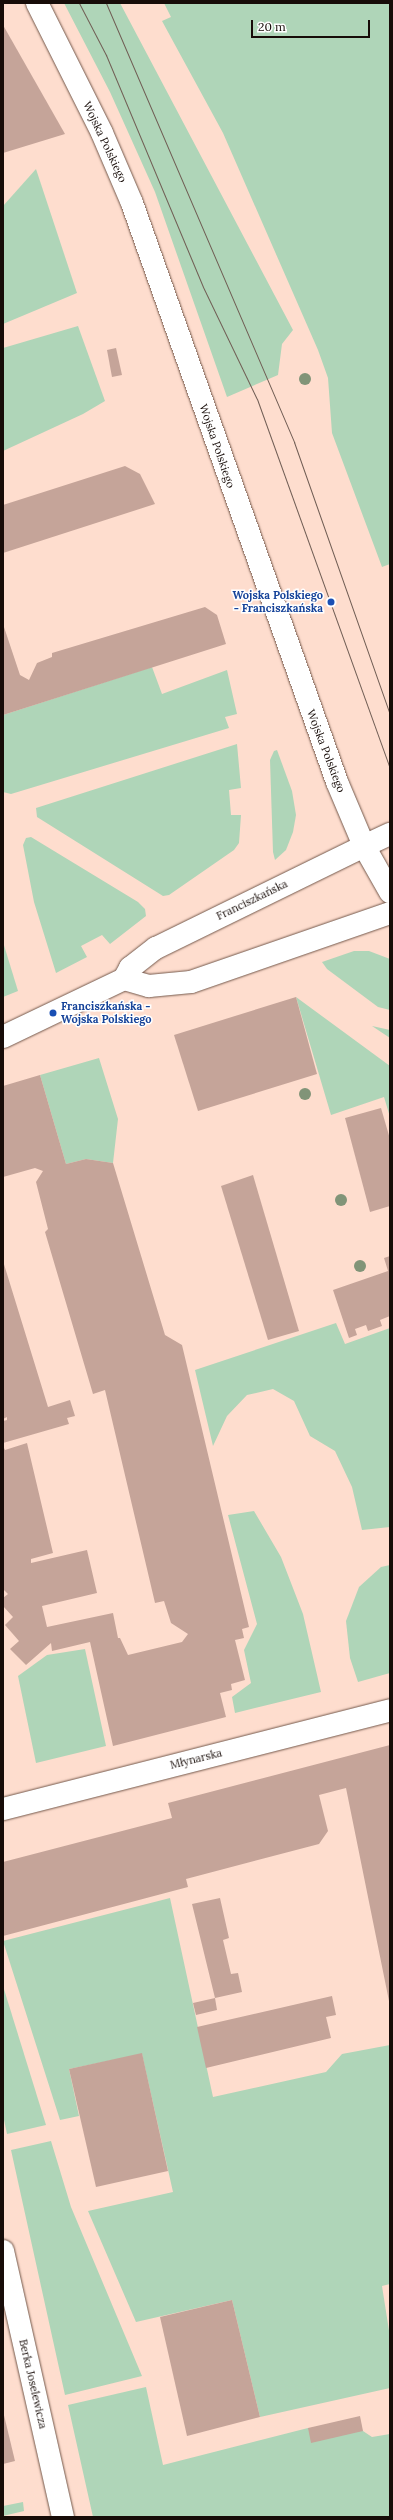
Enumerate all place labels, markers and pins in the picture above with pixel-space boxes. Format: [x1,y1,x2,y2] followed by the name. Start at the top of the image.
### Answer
[232,589,323,615] place label: Wojska Polskiego - Franciszkańska
[326,597,336,607] marker: Wojska Polskiego - Franciszkańska
[61,1000,152,1026] place label: Franciszkańska - Wojska Polskiego
[48,1008,58,1018] marker: Franciszkańska - Wojska Polskiego

